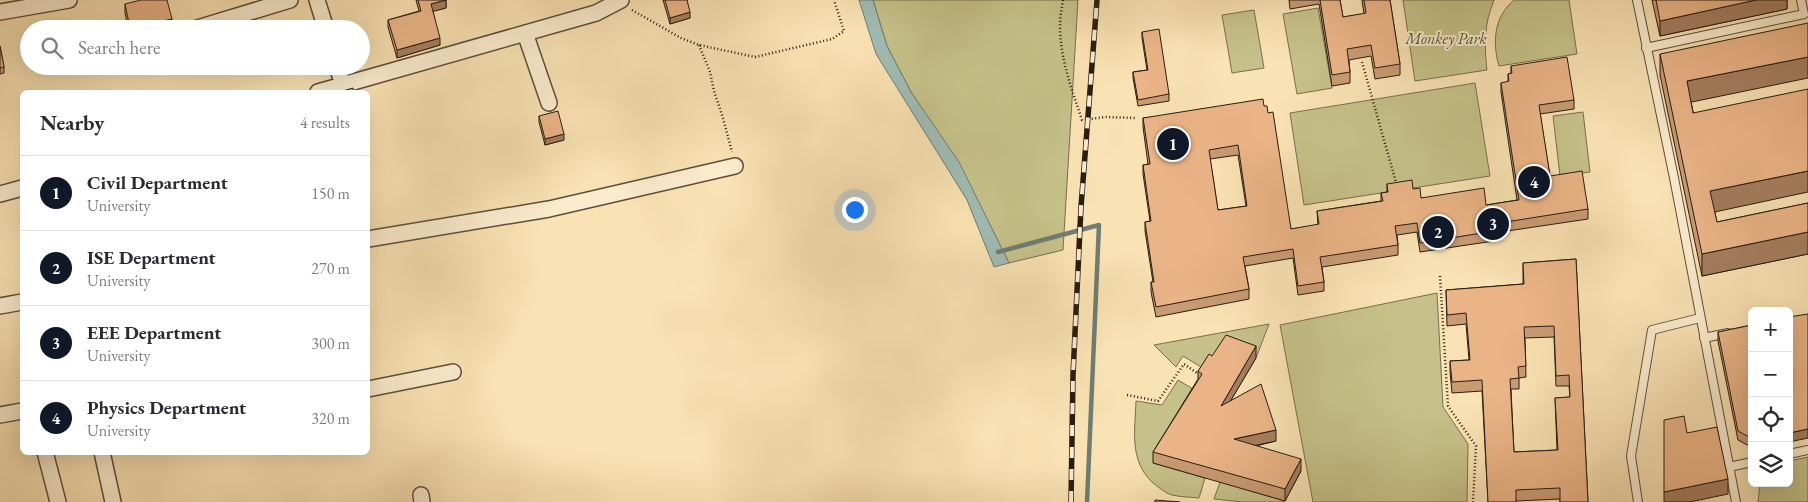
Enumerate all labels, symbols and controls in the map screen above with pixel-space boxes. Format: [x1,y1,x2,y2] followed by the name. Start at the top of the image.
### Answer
[20,20,370,75] search box
[1404,28,1488,49] park label: Monkey Park
[38,34,66,62] icon: search
[78,35,160,60] text: Search here
[40,109,104,136] text: Nearby
[300,112,350,133] text: 4 results
[1157,125,1189,163] pin: 1
[1518,163,1550,201] pin: 4
[87,170,228,195] text: Civil Department
[52,183,60,204] text: 1
[311,183,350,204] text: 150 m
[87,195,151,216] text: University
[842,197,868,223] your location
[1477,205,1509,243] pin: 3
[1422,213,1454,251] pin: 2
[87,245,216,270] text: ISE Department
[52,258,60,279] text: 2
[311,258,350,279] text: 270 m
[87,270,151,291] text: University
[1748,307,1793,487] map controls
[1748,307,1793,352] button: +
[87,320,221,345] text: EEE Department
[52,333,60,354] text: 3
[311,333,350,354] text: 300 m
[87,345,151,366] text: University
[1748,352,1793,397] button: −
[87,395,246,420] text: Physics Department
[1748,397,1793,442] button: locate
[52,408,60,429] text: 4
[311,408,350,429] text: 320 m
[87,420,151,441] text: University
[1748,442,1793,487] button: layers

